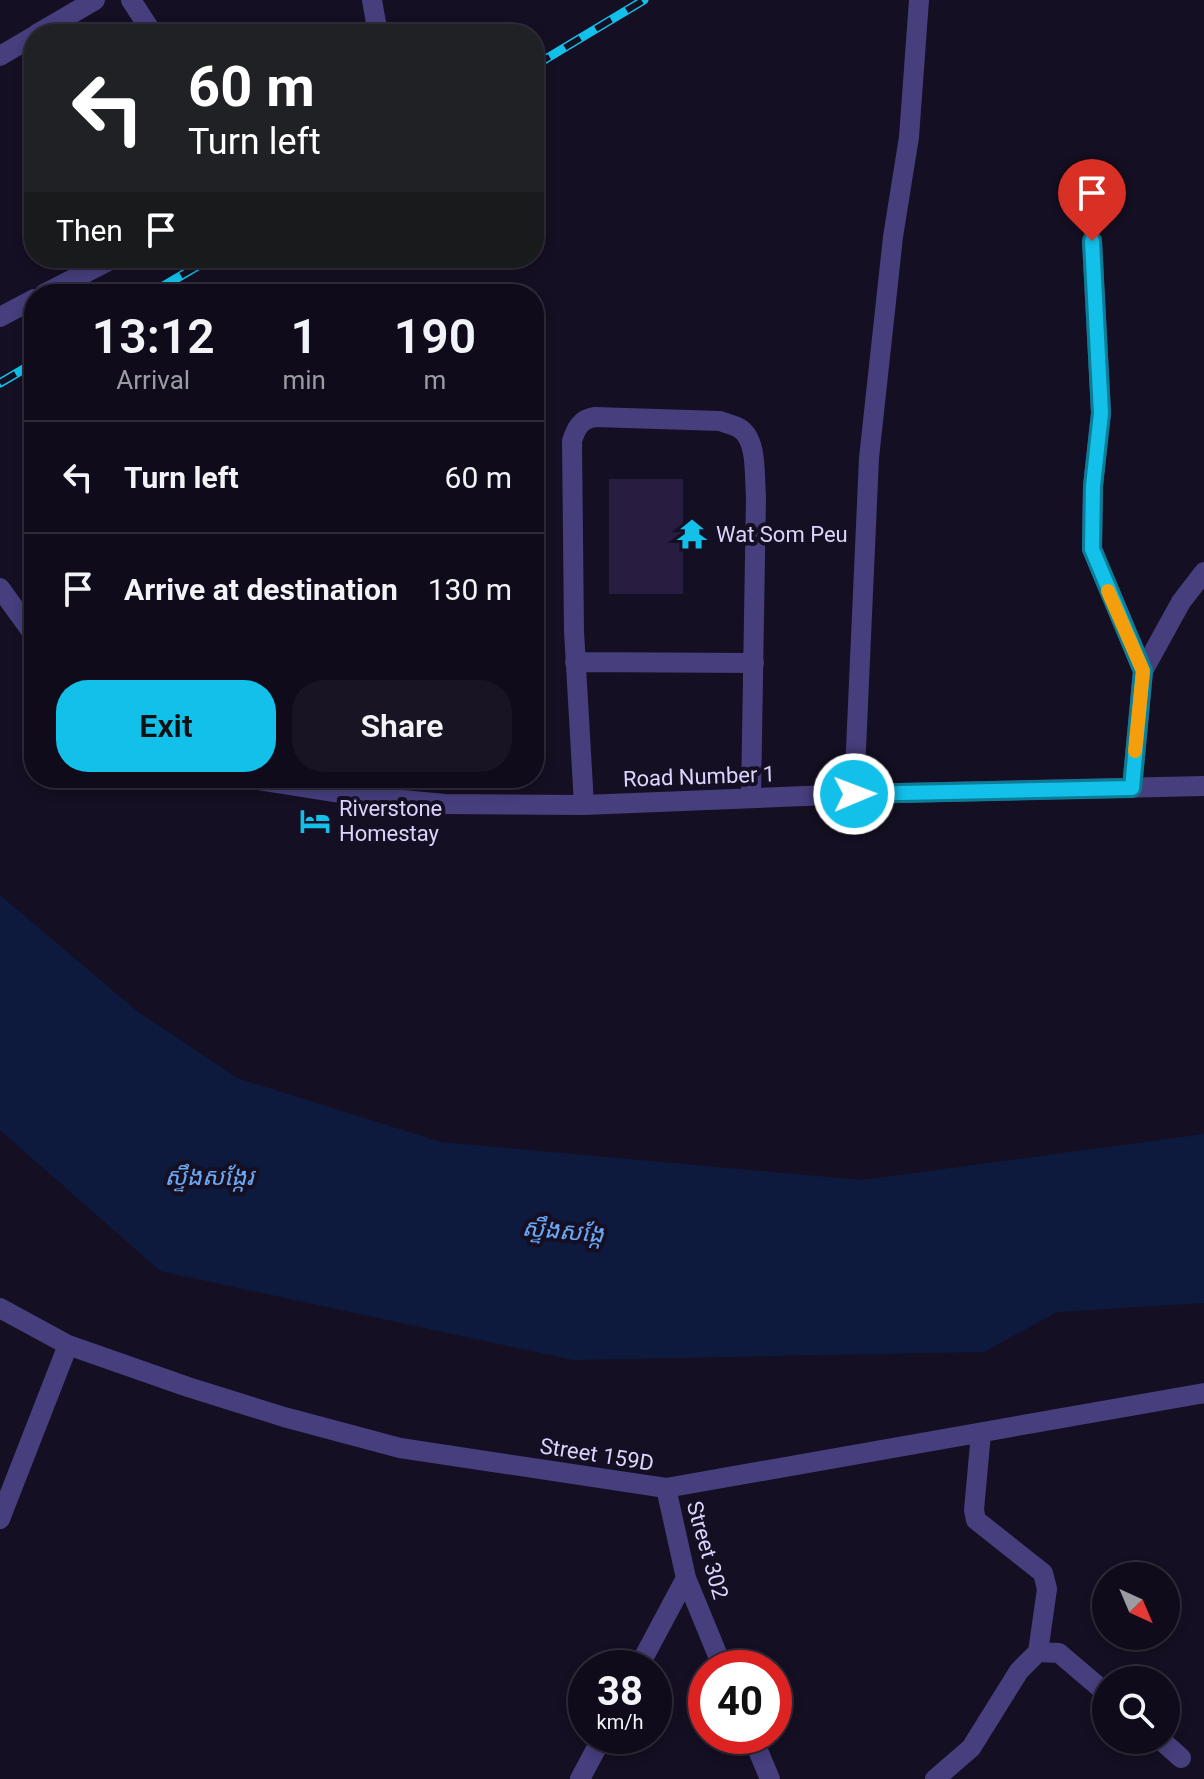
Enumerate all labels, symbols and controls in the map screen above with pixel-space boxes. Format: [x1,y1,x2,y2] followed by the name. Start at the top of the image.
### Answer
[188,54,315,120] text: 60 m
[56,56,160,160] icon: left
[188,121,321,163] text: Turn left
[1058,159,1126,241] pin
[1070,171,1114,215] icon: arrive
[139,208,183,252] icon: arrive
[56,213,123,248] text: Then
[92,308,215,365] text: 13:12
[291,308,318,365] text: 1
[394,308,476,365] text: 190
[116,365,190,395] text: Arrival
[282,365,326,395] text: min
[424,365,446,395] text: m
[56,455,100,499] icon: left
[124,460,239,495] text: Turn left
[445,460,512,495] text: 60 m
[675,517,709,551] temple icon: Wat Som Peu
[716,522,848,547] place label: Wat Som Peu
[56,567,100,611] icon: arrive
[124,572,398,607] text: Arrive at destination
[428,572,512,607] text: 130 m
[56,680,276,772] button: Exit
[292,680,512,772] button: Share
[812,752,896,836] position arrow
[622,761,776,792] street label: Road Number 1
[339,796,442,846] place label: Riverstone Homestay
[298,804,332,838] hotel icon: Riverstone Homestay
[165,1163,257,1192] water label: ស្ទឹងសង្កែរ
[521,1213,606,1249] water label: ស្ទឹងសង្កែ
[538,1433,656,1476] street label: Street 159D
[682,1498,733,1602] street label: Street 302
[1092,1562,1180,1650] north arrow
[1092,1562,1180,1754] map controls
[688,1650,792,1754] speed limit sign: 40
[1092,1666,1180,1754] button: search
[597,1668,643,1715] text: 38
[597,1710,643,1734] text: km/h

